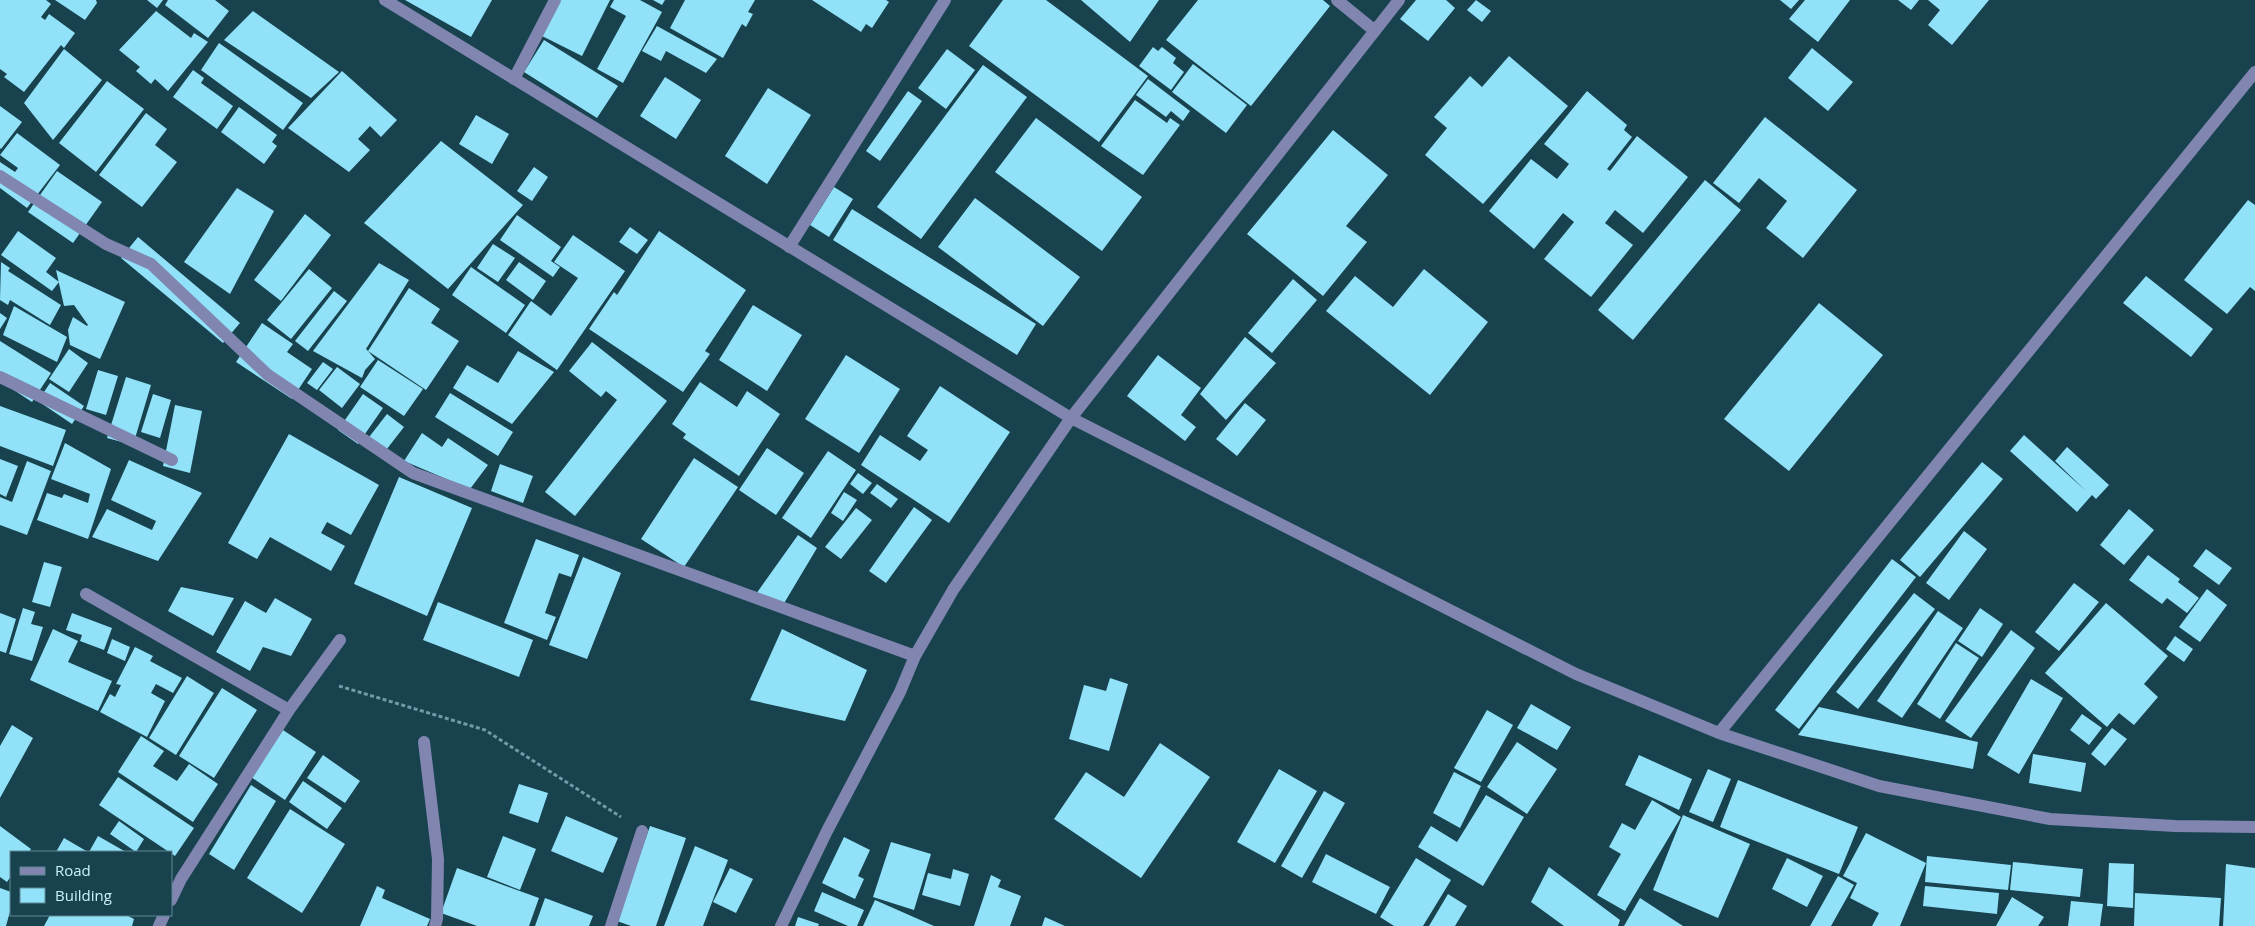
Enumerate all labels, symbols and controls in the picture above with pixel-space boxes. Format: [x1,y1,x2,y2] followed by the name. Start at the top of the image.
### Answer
[10,851,172,916] legend
[55,860,91,880] text: Road
[55,885,112,905] text: Building

